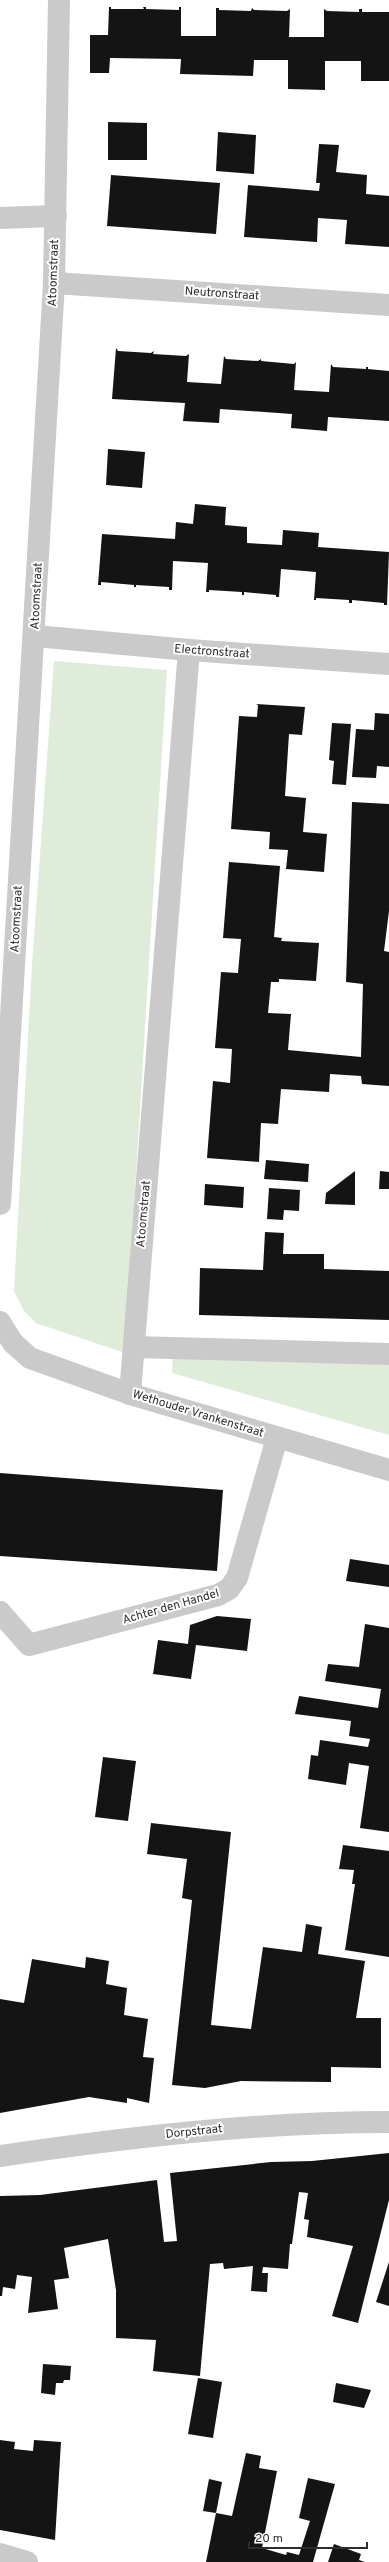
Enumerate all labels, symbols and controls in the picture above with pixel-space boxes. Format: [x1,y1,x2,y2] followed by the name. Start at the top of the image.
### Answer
[45,239,63,307] street label: Atoomstraat
[184,283,260,305] street label: Neutronstraat
[27,562,47,630] street label: Atoomstraat
[174,641,250,663] street label: Electronstraat
[7,885,27,953] street label: Atoomstraat
[133,1180,155,1248] street label: Atoomstraat
[130,1386,266,1442] street label: Wethouder Vrankenstraat
[121,1586,221,1628] street label: Achter den Handel
[165,2121,223,2143] street label: Dorpstraat
[249,2524,367,2550] scale bar
[255,2531,283,2547] text: 20 m

